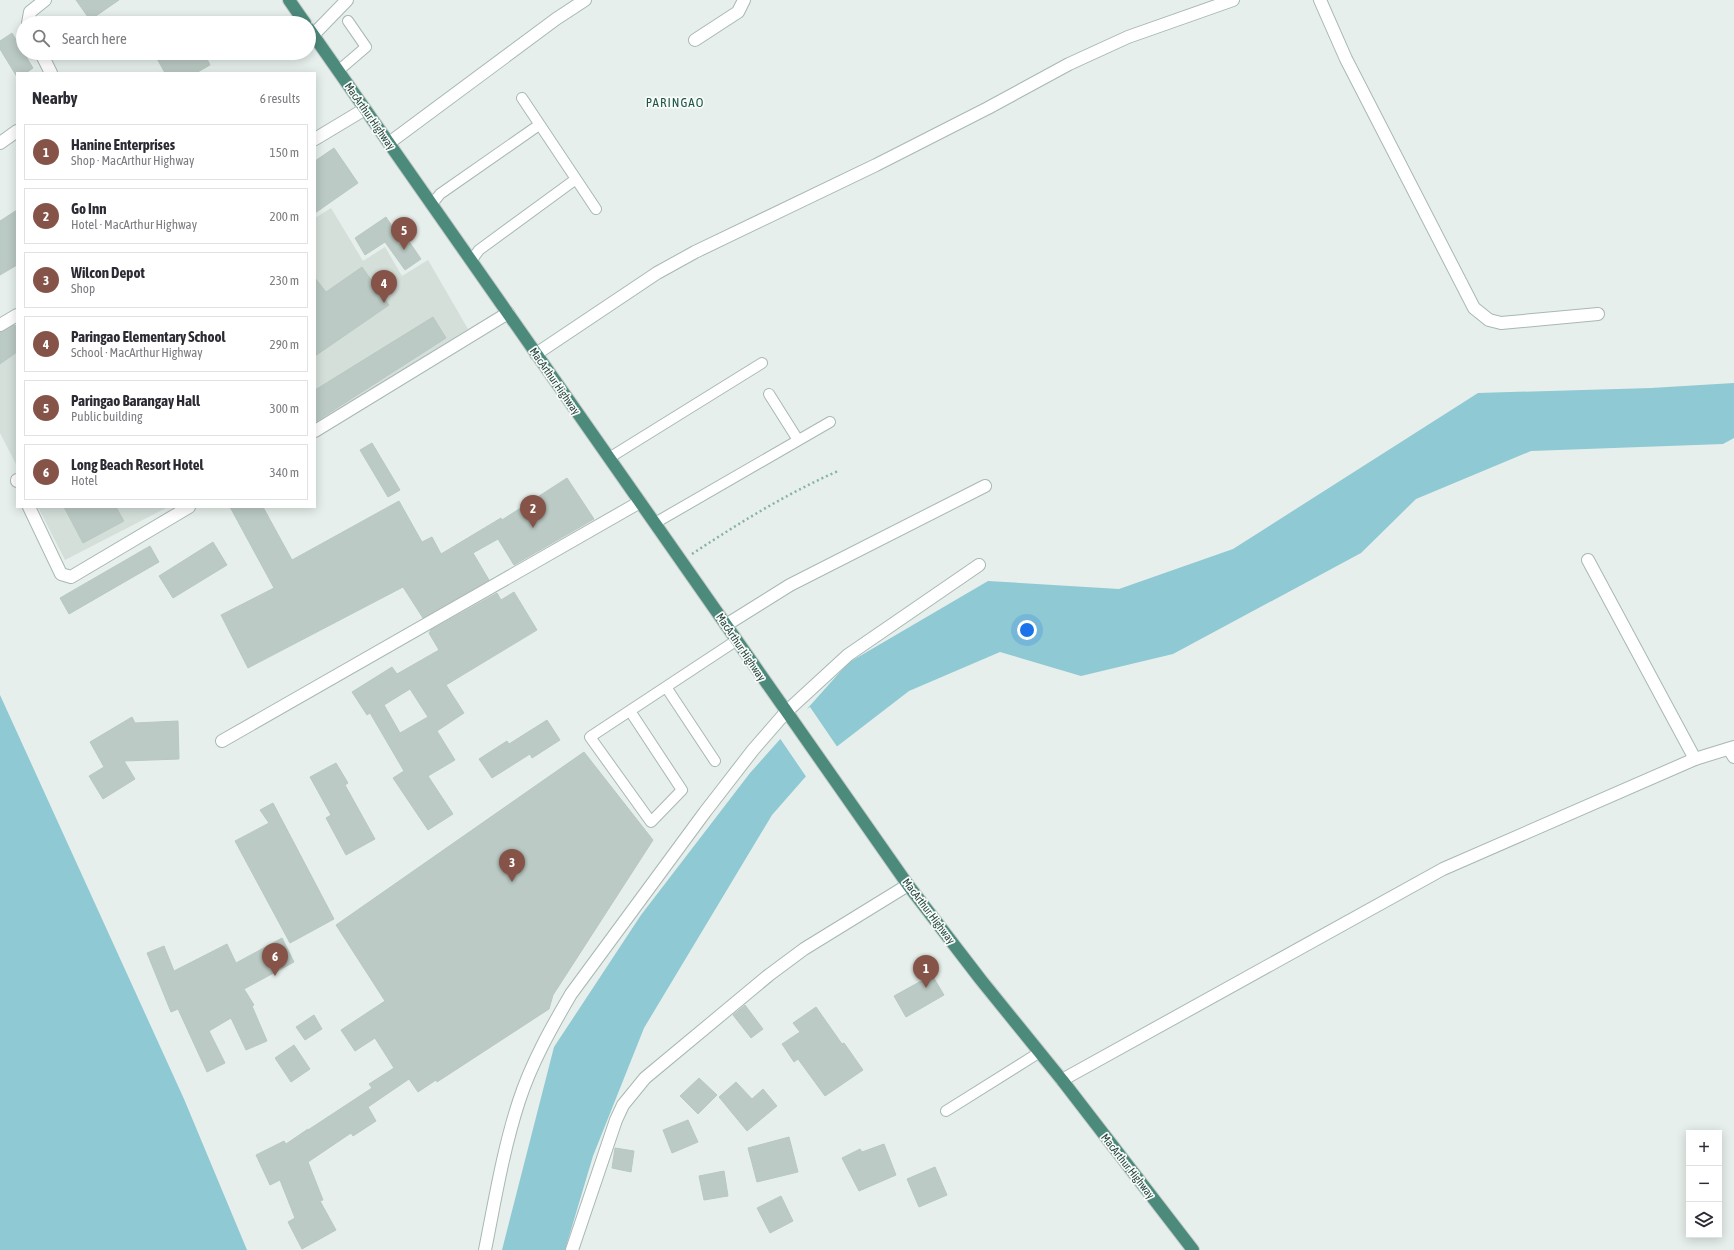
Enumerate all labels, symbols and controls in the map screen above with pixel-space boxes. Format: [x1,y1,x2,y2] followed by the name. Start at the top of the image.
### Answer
[16,16,316,60] search box
[30,27,52,49] icon: search
[62,30,127,47] text: Search here
[343,80,398,152] street label: MacArthur Highway
[32,88,78,108] text: Nearby
[260,91,300,106] text: 6 results
[646,95,704,110] district label: PARINGAO
[71,136,175,153] text: Hanine Enterprises
[43,145,49,160] text: 1
[270,145,299,160] text: 150 m
[71,153,194,168] text: Shop · MacArthur Highway
[71,200,106,217] text: Go Inn
[43,209,49,224] text: 2
[270,209,299,224] text: 200 m
[71,217,197,232] text: Hotel · MacArthur Highway
[391,217,417,250] pin: 5
[71,264,145,281] text: Wilcon Depot
[371,270,397,303] pin: 4
[43,273,49,288] text: 3
[270,273,299,288] text: 230 m
[71,281,95,296] text: Shop
[71,328,225,345] text: Paringao Elementary School
[43,337,49,352] text: 4
[270,337,299,352] text: 290 m
[71,345,203,360] text: School · MacArthur Highway
[528,345,583,417] street label: MacArthur Highway
[71,392,200,409] text: Paringao Barangay Hall
[43,401,49,416] text: 5
[270,401,299,416] text: 300 m
[71,409,143,424] text: Public building
[71,456,203,473] text: Long Beach Resort Hotel
[43,465,49,480] text: 6
[270,465,299,480] text: 340 m
[71,473,98,488] text: Hotel
[520,495,546,528] pin: 2
[714,611,768,683] street label: MacArthur Highway
[1017,620,1037,640] your location
[499,849,525,882] pin: 3
[901,876,958,946] street label: MacArthur Highway
[262,943,288,976] pin: 6
[913,955,939,988] pin: 1
[1686,1130,1722,1238] map controls
[1686,1130,1722,1166] button: +
[1099,1131,1157,1201] street label: MacArthur Highway
[1686,1166,1722,1202] button: −
[1686,1202,1722,1238] button: layers

